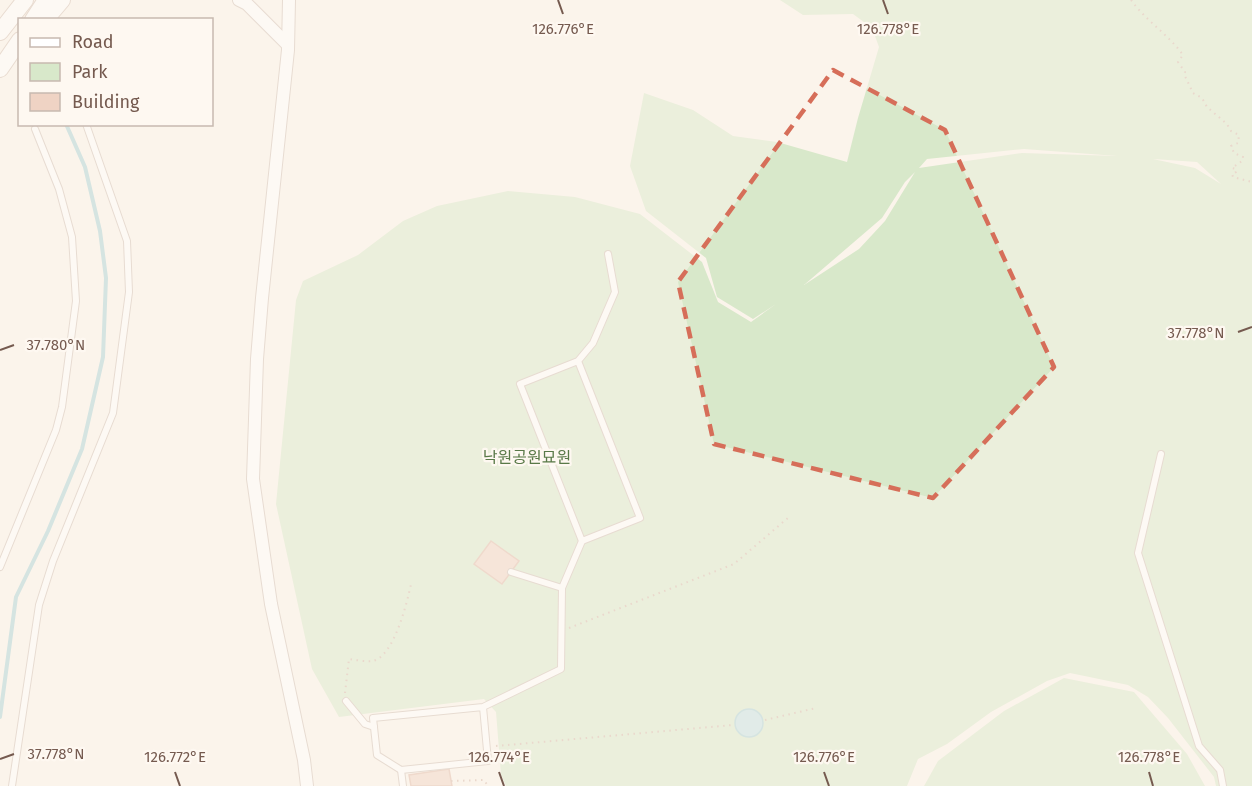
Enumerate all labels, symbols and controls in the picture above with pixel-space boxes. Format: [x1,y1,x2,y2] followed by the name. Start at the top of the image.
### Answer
[18,18,213,126] legend
[532,20,594,38] text: 126.776°E
[857,20,919,38] text: 126.778°E
[72,31,114,53] text: Road
[72,61,108,83] text: Park
[72,91,140,113] text: Building
[1167,324,1225,342] text: 37.778°N
[27,336,85,354] text: 37.780°N
[483,448,571,467] park label: 낙원공원묘원
[27,745,85,763] text: 37.778°N
[144,748,206,766] text: 126.772°E
[468,748,530,766] text: 126.774°E
[793,748,855,766] text: 126.776°E
[1118,748,1180,766] text: 126.778°E

